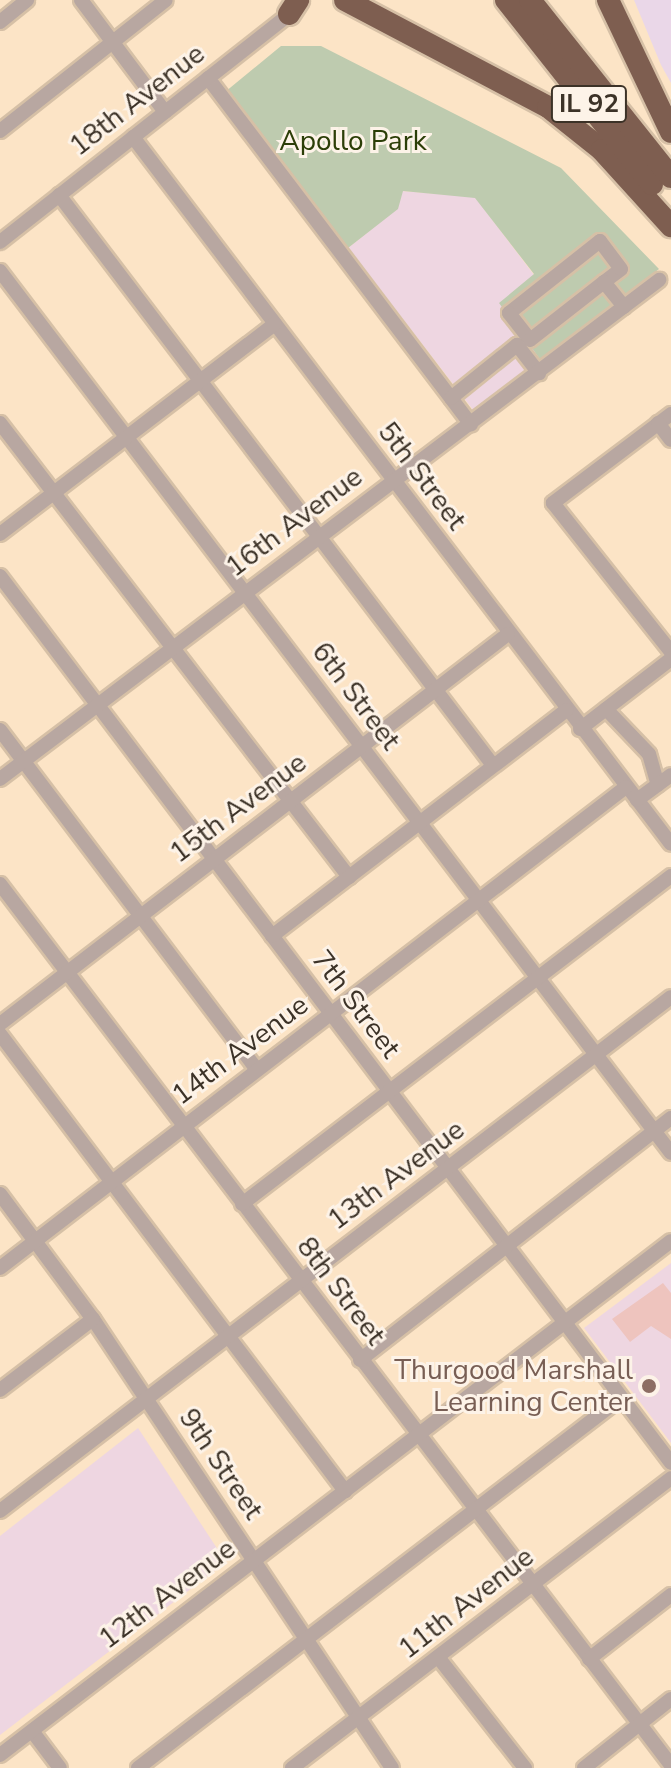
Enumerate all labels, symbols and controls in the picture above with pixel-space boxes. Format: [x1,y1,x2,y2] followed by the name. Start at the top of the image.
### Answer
[63,37,211,163] street label: 18th Avenue
[549,82,629,126] road number: IL 92
[279,124,427,158] park label: Apollo Park
[371,416,473,536] street label: 5th Street
[219,460,369,584] street label: 16th Avenue
[305,636,407,756] street label: 6th Street
[163,746,313,870] street label: 15th Avenue
[305,944,407,1064] street label: 7th Street
[165,988,315,1112] street label: 14th Avenue
[321,1113,471,1237] street label: 13th Avenue
[290,1231,392,1351] street label: 8th Street
[394,1353,633,1419] place label: Thurgood Marshall Learning Center
[640,1377,658,1395] marker: Thurgood Marshall Learning Center
[172,1402,270,1526] street label: 9th Street
[92,1532,242,1656] street label: 12th Avenue
[392,1540,540,1666] street label: 11th Avenue

